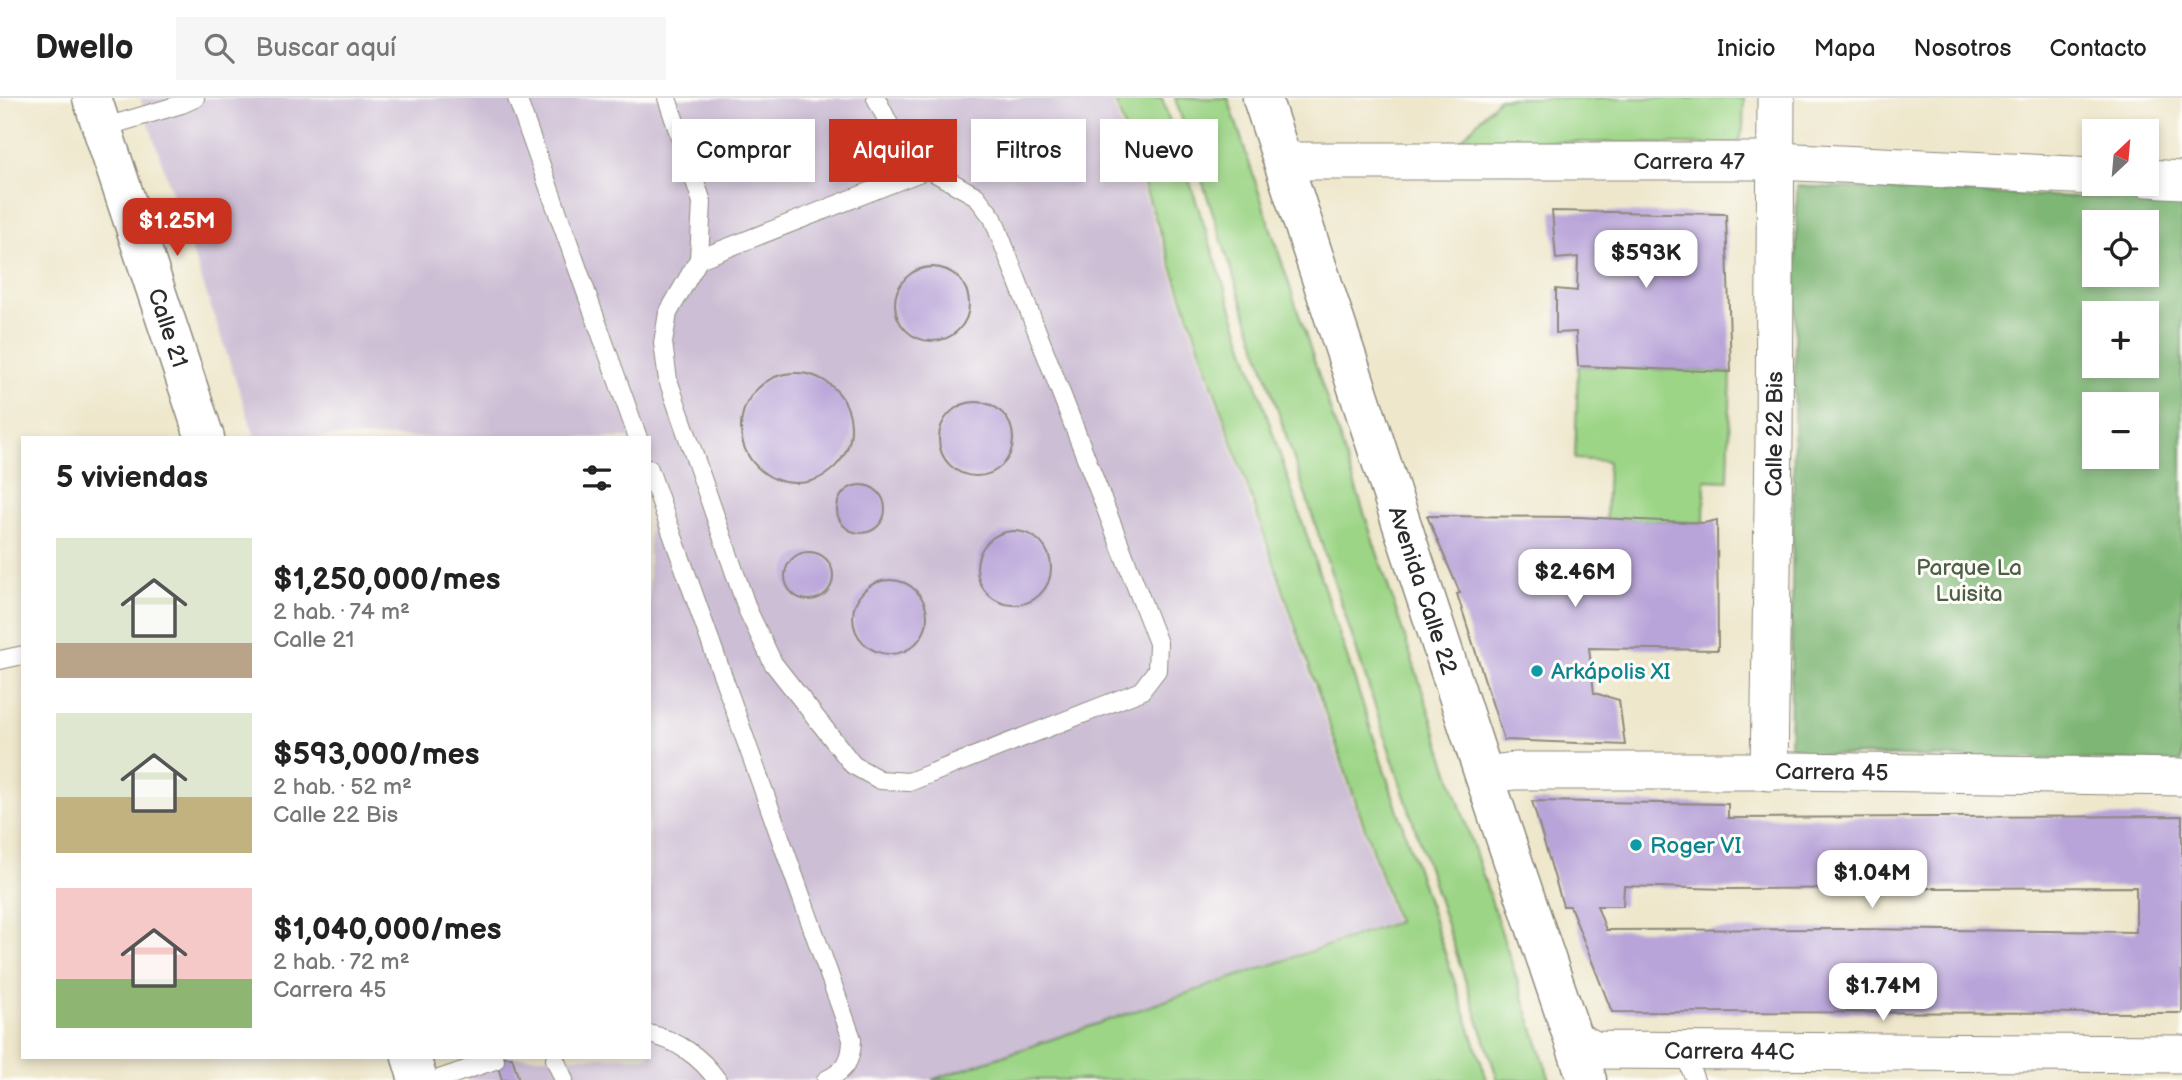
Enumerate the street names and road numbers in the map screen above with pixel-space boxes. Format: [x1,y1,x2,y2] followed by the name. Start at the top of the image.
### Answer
[1633,148,1746,176] street label: Carrera 47
[141,285,194,371] street label: Calle 21
[1760,371,1789,497] street label: Calle 22 Bis
[1382,503,1463,679] street label: Avenida Calle 22
[1775,758,1889,787] street label: Carrera 45
[1664,1037,1795,1066] street label: Carrera 44C

